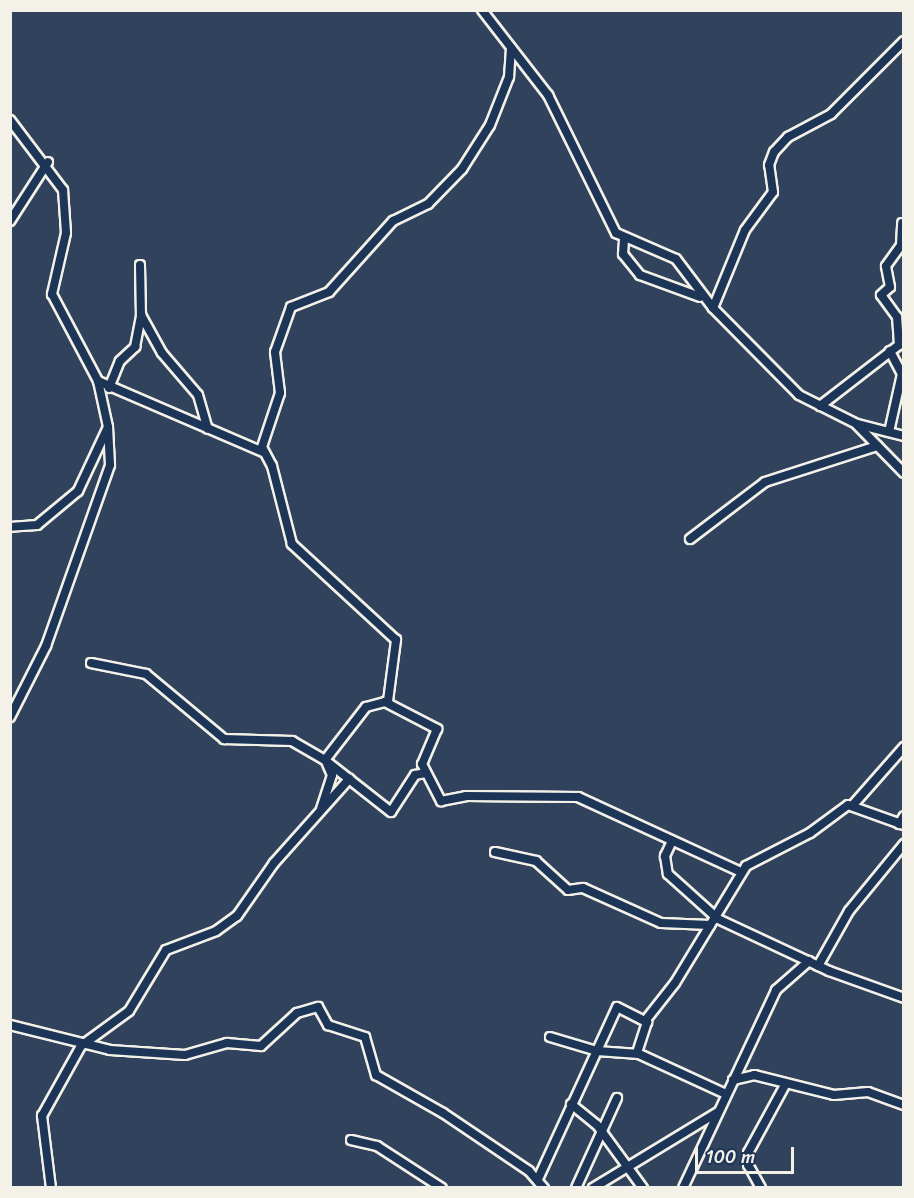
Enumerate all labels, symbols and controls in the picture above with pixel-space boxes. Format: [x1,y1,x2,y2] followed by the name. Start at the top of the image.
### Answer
[698,1135,797,1173] scale bar
[706,1141,755,1173] text: 100 m

